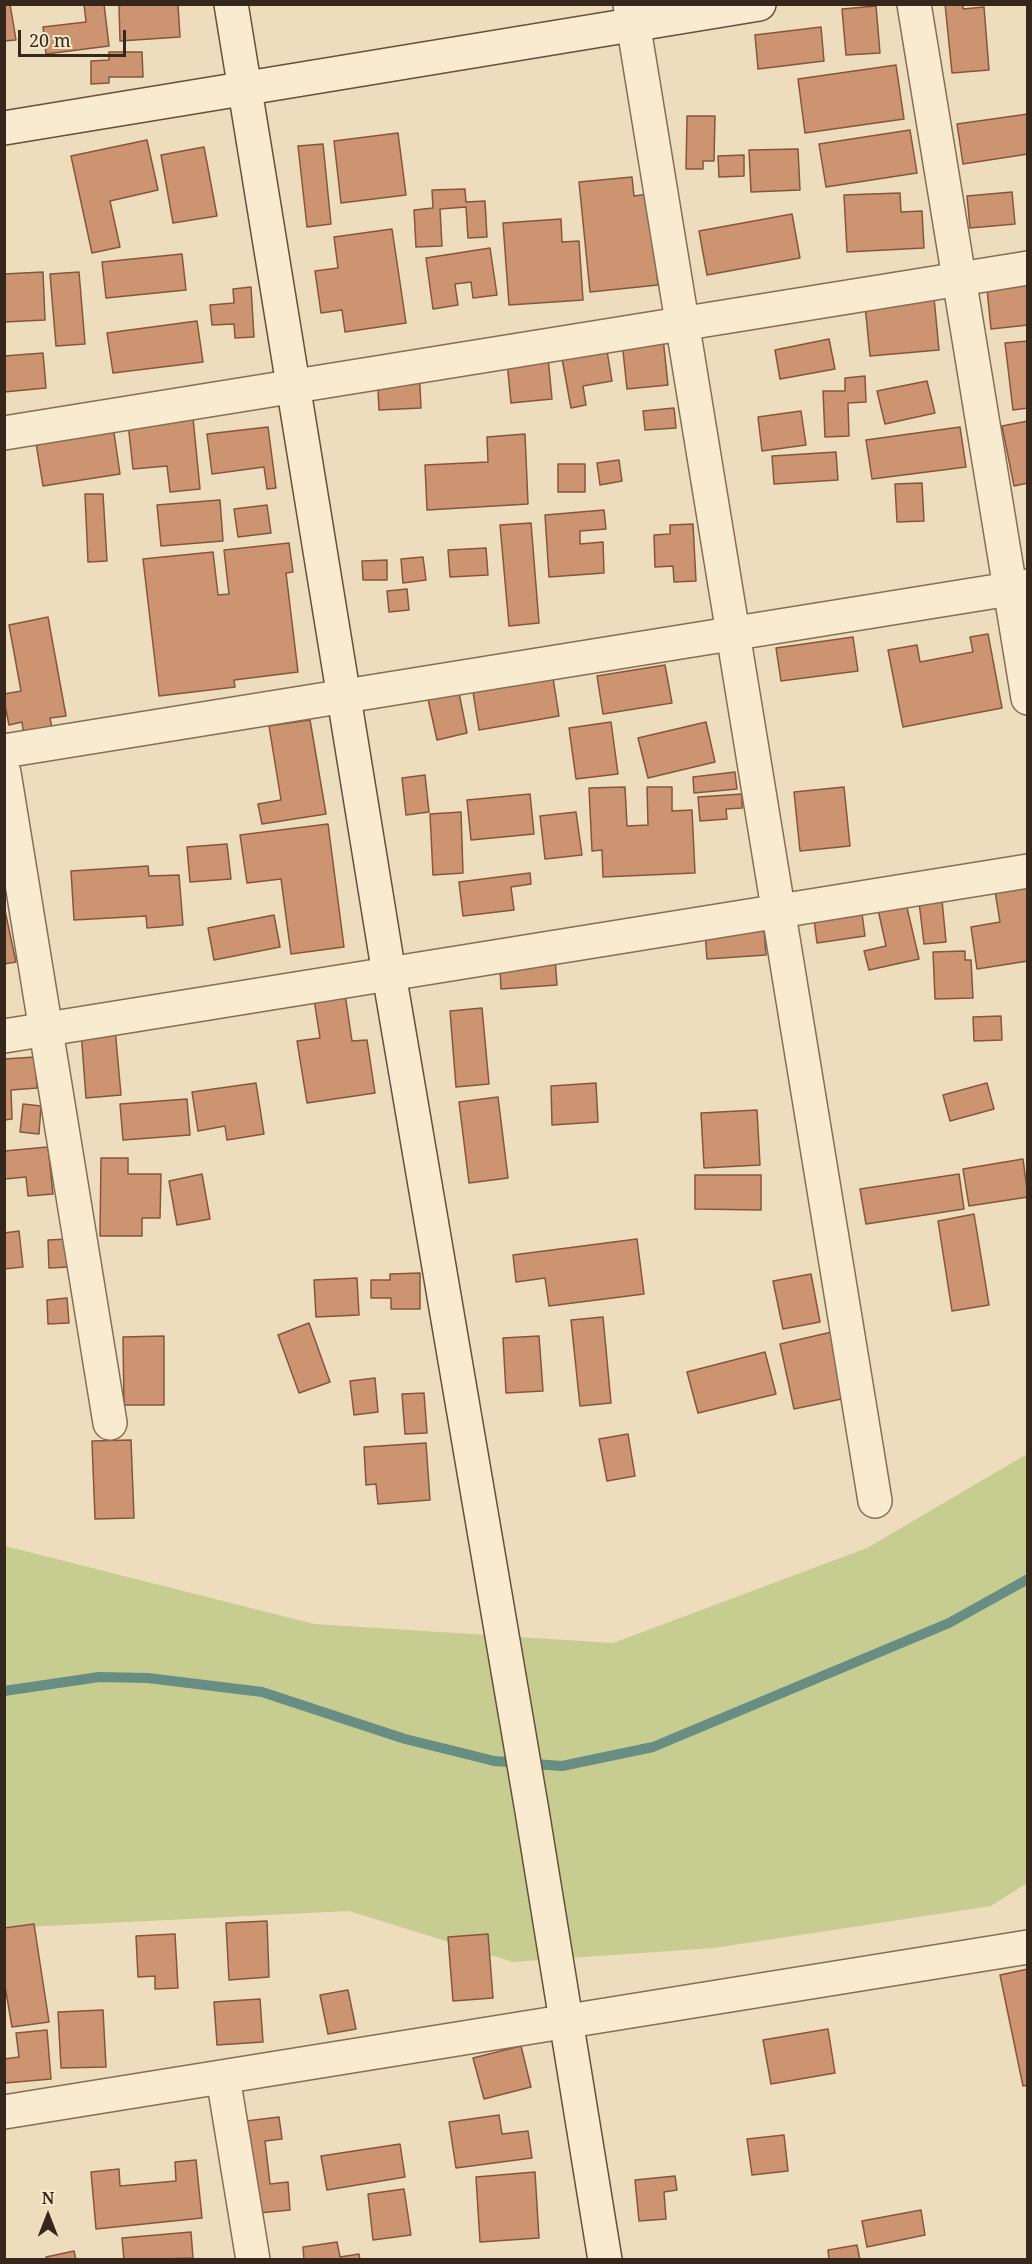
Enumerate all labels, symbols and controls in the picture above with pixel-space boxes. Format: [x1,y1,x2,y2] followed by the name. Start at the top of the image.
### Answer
[21,18,129,56] scale bar
[29,28,71,52] text: 20 m
[18,2186,78,2246] north arrow
[42,2187,54,2209] text: N

